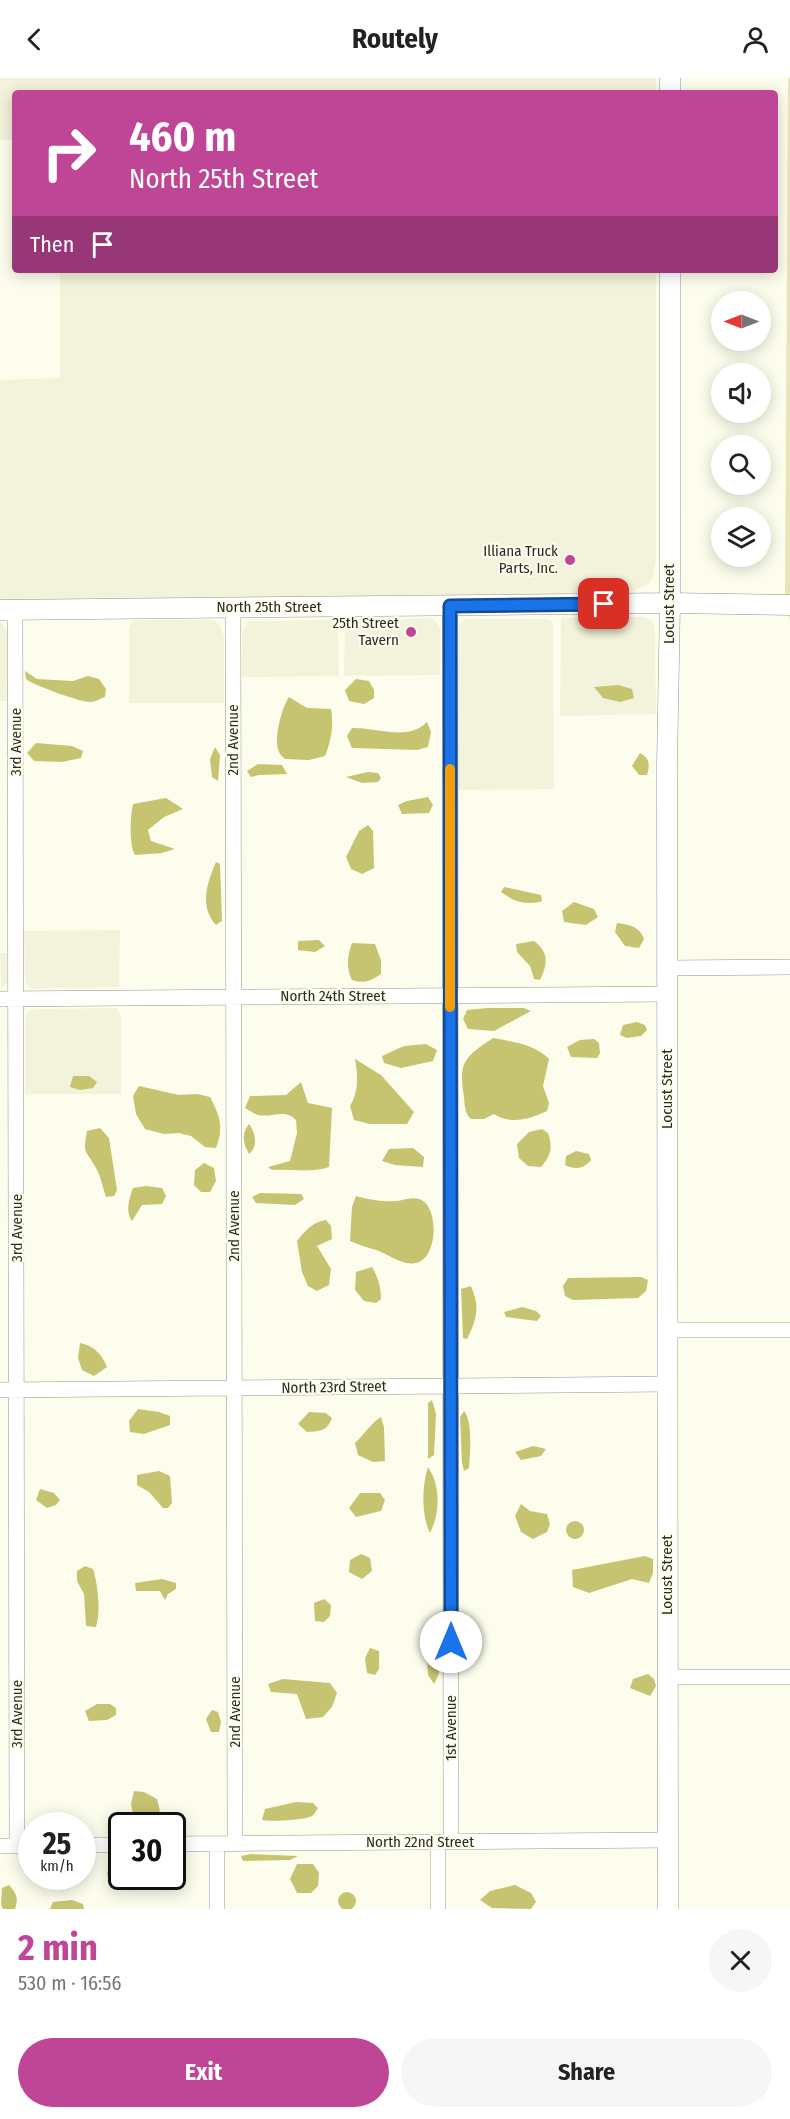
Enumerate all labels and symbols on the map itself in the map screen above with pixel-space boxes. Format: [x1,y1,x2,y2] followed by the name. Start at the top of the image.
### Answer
[711,291,771,351] north arrow
[483,542,558,577] place label: Illiana Truck Parts, Inc.
[563,553,577,567] marker: Illiana Truck Parts, Inc.
[660,564,678,644] street label: Locust Street
[578,578,629,629] pin
[216,598,322,616] street label: North 25th Street
[332,614,399,649] place label: 25th Street Tavern
[404,625,418,639] marker: 25th Street Tavern
[224,704,242,776] street label: 2nd Avenue
[7,708,25,776] street label: 3rd Avenue
[280,987,386,1005] street label: North 24th Street
[658,1049,676,1129] street label: Locust Street
[225,1190,243,1262] street label: 2nd Avenue
[8,1194,26,1262] street label: 3rd Avenue
[281,1377,387,1397] street label: North 23rd Street
[658,1535,676,1615] street label: Locust Street
[419,1610,483,1674] position arrow
[226,1676,244,1748] street label: 2nd Avenue
[8,1680,26,1748] street label: 3rd Avenue
[442,1695,460,1761] street label: 1st Avenue
[108,1812,186,1890] speed limit sign: 30
[366,1833,474,1851] street label: North 22nd Street

